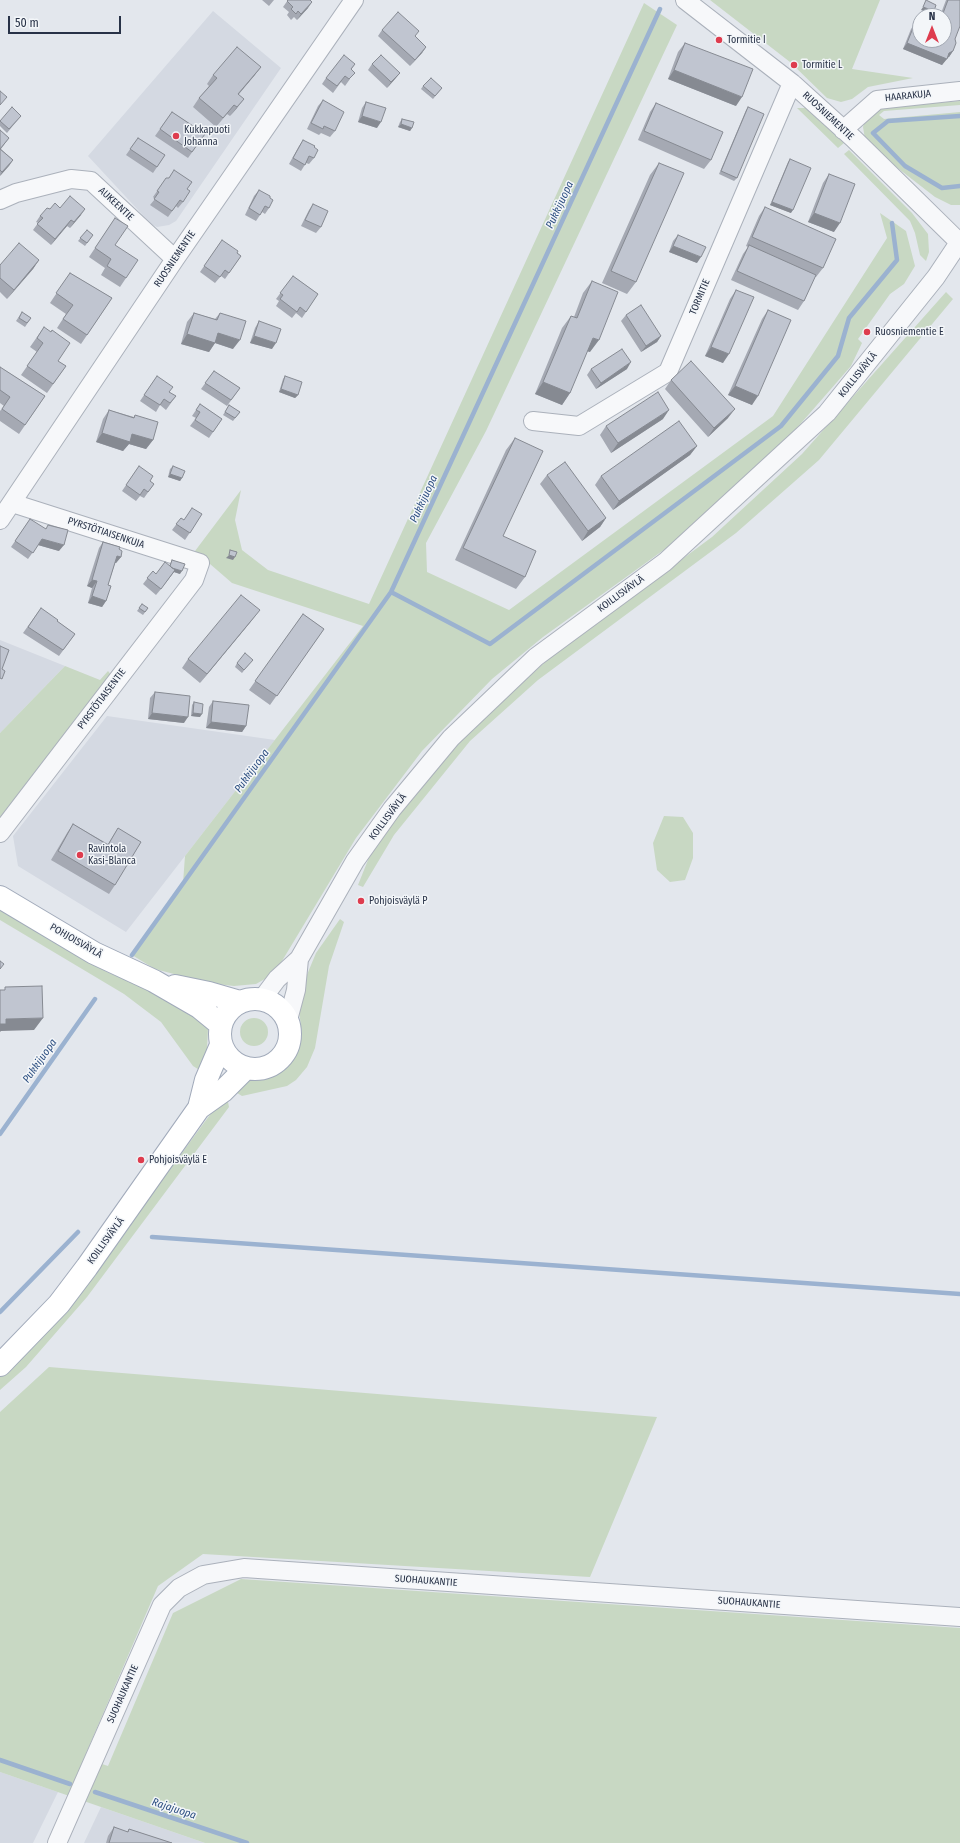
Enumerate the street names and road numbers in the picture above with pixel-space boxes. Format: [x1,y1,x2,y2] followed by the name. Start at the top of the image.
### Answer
[884,88,932,104] street label: HAARAKUJA
[800,89,856,143] street label: RUOSNIEMENTIE
[96,185,136,223] street label: AUKEENTIE
[152,228,198,290] street label: RUOSNIEMENTIE
[687,277,713,317] street label: TORMITIE
[836,350,880,400] street label: KOILLISVÄYLÄ
[66,515,146,551] street label: PYRSTÖTIAISENKUJA
[595,573,647,615] street label: KOILLISVÄYLÄ
[75,666,129,732] street label: PYRSTÖTIAISENTIE
[367,792,409,842] street label: KOILLISVÄYLÄ
[48,921,104,961] street label: POHJOISVÄYLÄ
[85,1215,127,1267] street label: KOILLISVÄYLÄ
[394,1573,458,1589] street label: SUOHAUKANTIE
[717,1595,781,1611] street label: SUOHAUKANTIE
[105,1663,141,1725] street label: SUOHAUKANTIE

